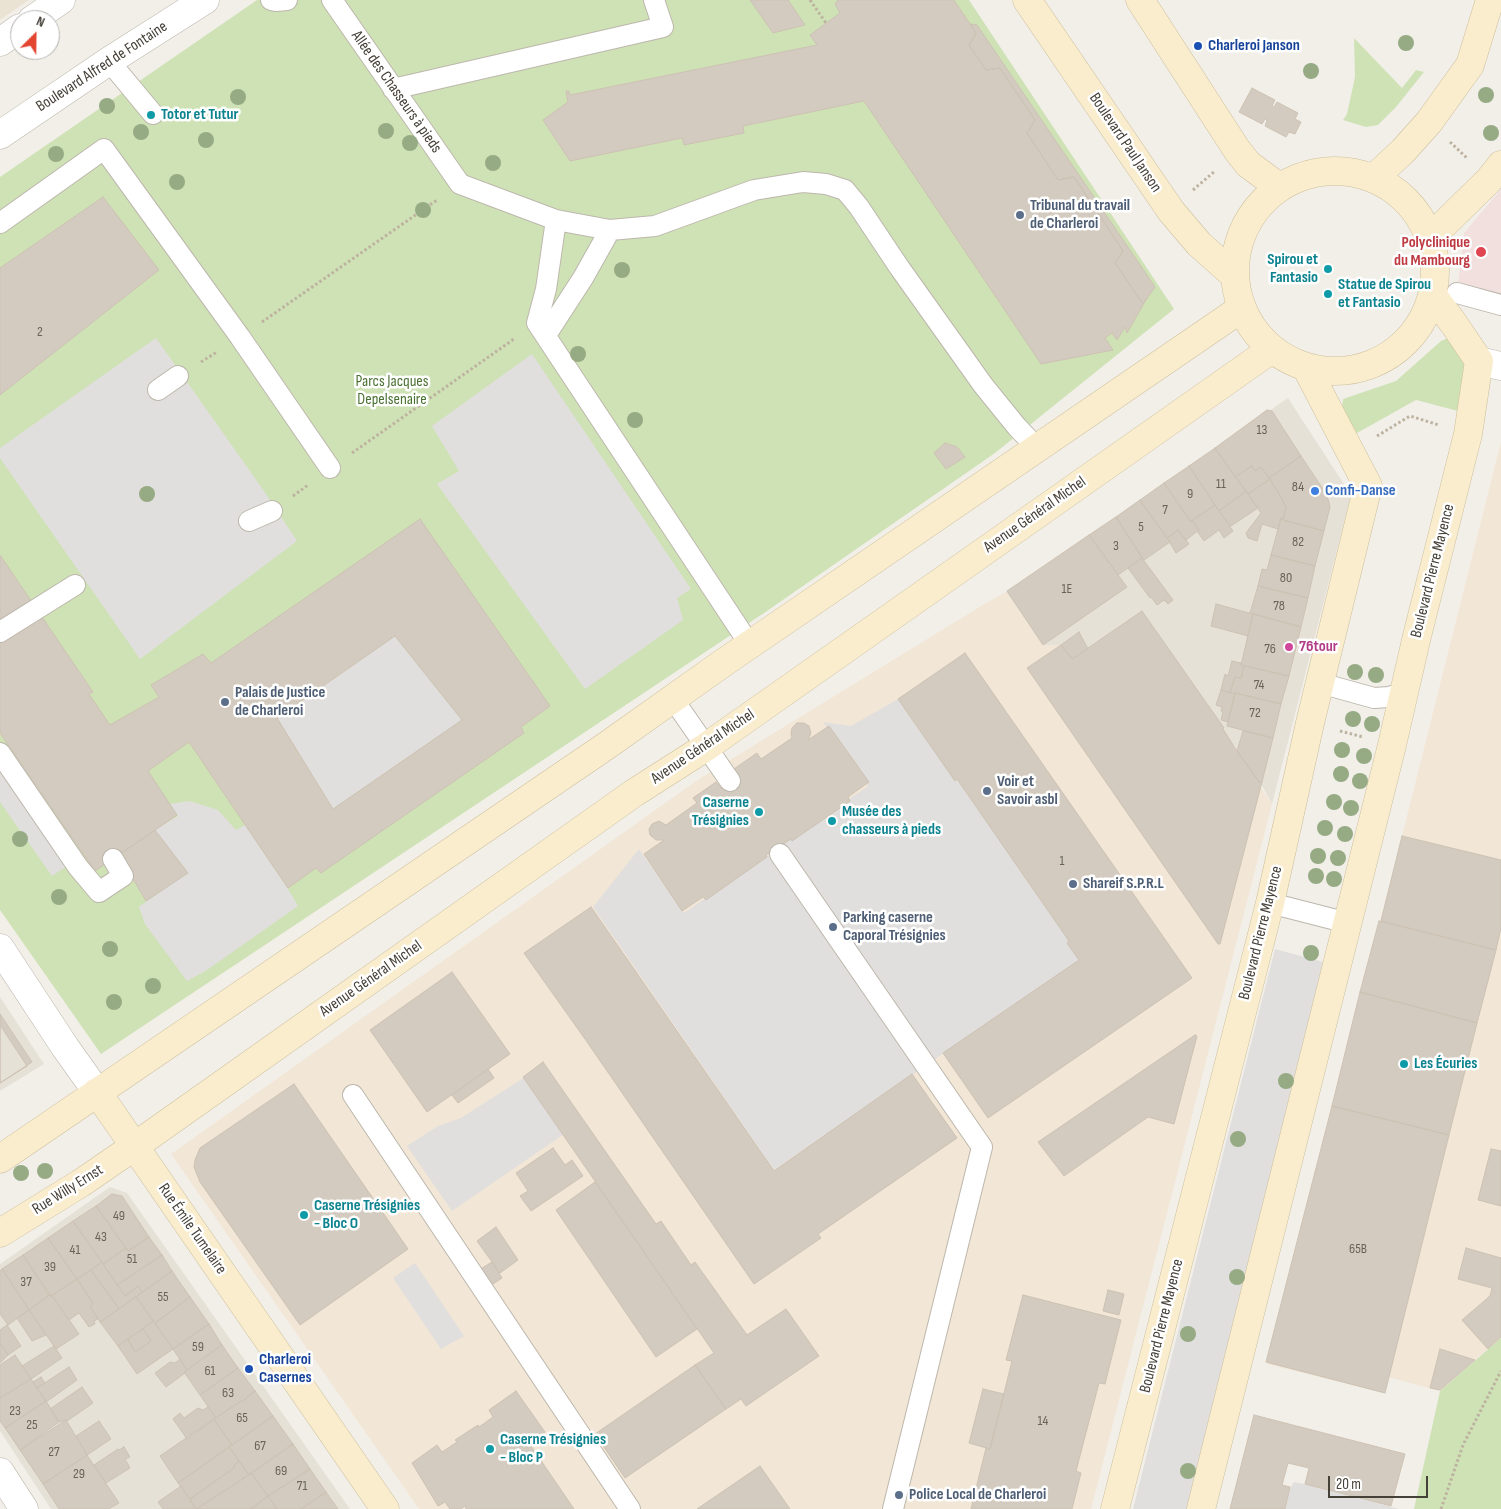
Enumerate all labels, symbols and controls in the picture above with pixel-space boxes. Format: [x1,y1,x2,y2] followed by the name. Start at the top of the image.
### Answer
[10,10,60,60] north arrow
[34,12,47,31] text: N
[33,17,171,117] street label: Boulevard Alfred de Fontaine
[347,27,445,157] street label: Allée des Chasseurs à pieds
[1208,36,1300,56] place label: Charleroi Janson
[1192,40,1204,52] marker: Charleroi Janson
[1085,90,1165,196] street label: Boulevard Paul Janson
[161,105,238,125] place label: Totor et Tutur
[145,109,157,121] marker: Totor et Tutur
[1030,196,1130,234] place label: Tribunal du travail de Charleroi
[1014,209,1026,221] marker: Tribunal du travail de Charleroi
[1394,233,1470,271] place label: Polyclinique du Mambourg
[1474,245,1488,259] marker: Polyclinique du Mambourg
[1267,250,1318,288] place label: Spirou et Fantasio
[1322,263,1334,275] marker: Spirou et Fantasio
[1338,275,1431,313] place label: Statue de Spirou et Fantasio
[1322,288,1334,300] marker: Statue de Spirou et Fantasio
[37,324,43,340] house number: 2
[355,372,429,410] park label: Parcs Jacques Depelsenaire
[1257,422,1267,438] house number: 13
[980,473,1090,557] street label: Avenue Général Michel
[1216,476,1226,492] house number: 11
[1292,479,1304,495] house number: 84
[1325,481,1396,501] place label: Confi-Danse
[1309,485,1321,497] marker: Confi-Danse
[1187,486,1193,502] house number: 9
[1162,502,1168,518] house number: 7
[1407,502,1459,640] street label: Boulevard Pierre Mayence
[1138,519,1144,535] house number: 5
[1292,534,1304,550] house number: 82
[1113,538,1119,554] house number: 3
[1280,570,1292,586] house number: 80
[1062,581,1072,597] house number: 1E
[1273,598,1285,614] house number: 78
[1299,637,1338,657] place label: 76tour
[1264,641,1276,657] house number: 76
[1283,641,1295,653] marker: 76tour
[1254,677,1264,693] house number: 74
[235,683,325,721] place label: Palais de Justice de Charleroi
[219,696,231,708] marker: Palais de Justice de Charleroi
[648,705,758,789] street label: Avenue Général Michel
[1249,705,1261,721] house number: 72
[997,772,1058,810] place label: Voir et Savoir asbl
[981,785,993,797] marker: Voir et Savoir asbl
[692,793,749,831] place label: Caserne Trésignies
[842,802,941,840] place label: Musée des chasseurs à pieds
[753,806,765,818] marker: Caserne Trésignies
[826,815,838,827] marker: Musée des chasseurs à pieds
[1060,853,1064,869] house number: 1
[1235,864,1287,1002] street label: Boulevard Pierre Mayence
[1083,874,1164,894] place label: Shareif S.P.R.L
[1067,878,1079,890] marker: Shareif S.P.R.L
[843,908,946,946] place label: Parking caserne Caporal Trésignies
[827,921,839,933] marker: Parking caserne Caporal Trésignies
[316,937,426,1021] street label: Avenue Général Michel
[1414,1054,1477,1074] place label: Les Écuries
[1398,1058,1410,1070] marker: Les Écuries
[29,1161,107,1219] street label: Rue Willy Ernst
[154,1180,230,1278] street label: Rue Émile Tumelaire
[314,1196,420,1234] place label: Caserne Trésignies - Bloc O
[113,1208,125,1224] house number: 49
[298,1209,310,1221] marker: Caserne Trésignies - Bloc O
[95,1229,107,1245] house number: 43
[1349,1241,1367,1257] house number: 65B
[70,1242,80,1258] house number: 41
[127,1251,137,1267] house number: 51
[1136,1257,1188,1395] street label: Boulevard Pierre Mayence
[44,1259,56,1275] house number: 39
[20,1274,32,1290] house number: 37
[157,1289,169,1305] house number: 55
[192,1339,204,1355] house number: 59
[259,1350,312,1388] place label: Charleroi Casernes
[204,1363,216,1379] house number: 61
[243,1363,255,1375] marker: Charleroi Casernes
[222,1385,234,1401] house number: 63
[9,1403,21,1419] house number: 23
[236,1410,248,1426] house number: 65
[1038,1413,1048,1429] house number: 14
[26,1417,38,1433] house number: 25
[500,1430,606,1468] place label: Caserne Trésignies - Bloc P
[254,1438,266,1454] house number: 67
[484,1443,496,1455] marker: Caserne Trésignies - Bloc P
[48,1444,60,1460] house number: 27
[275,1463,287,1479] house number: 69
[73,1466,85,1482] house number: 29
[1331,1466,1431,1498] scale bar
[1336,1475,1361,1494] text: 20 m
[297,1478,307,1494] house number: 71
[909,1485,1046,1505] place label: Police Local de Charleroi
[893,1489,905,1501] marker: Police Local de Charleroi

